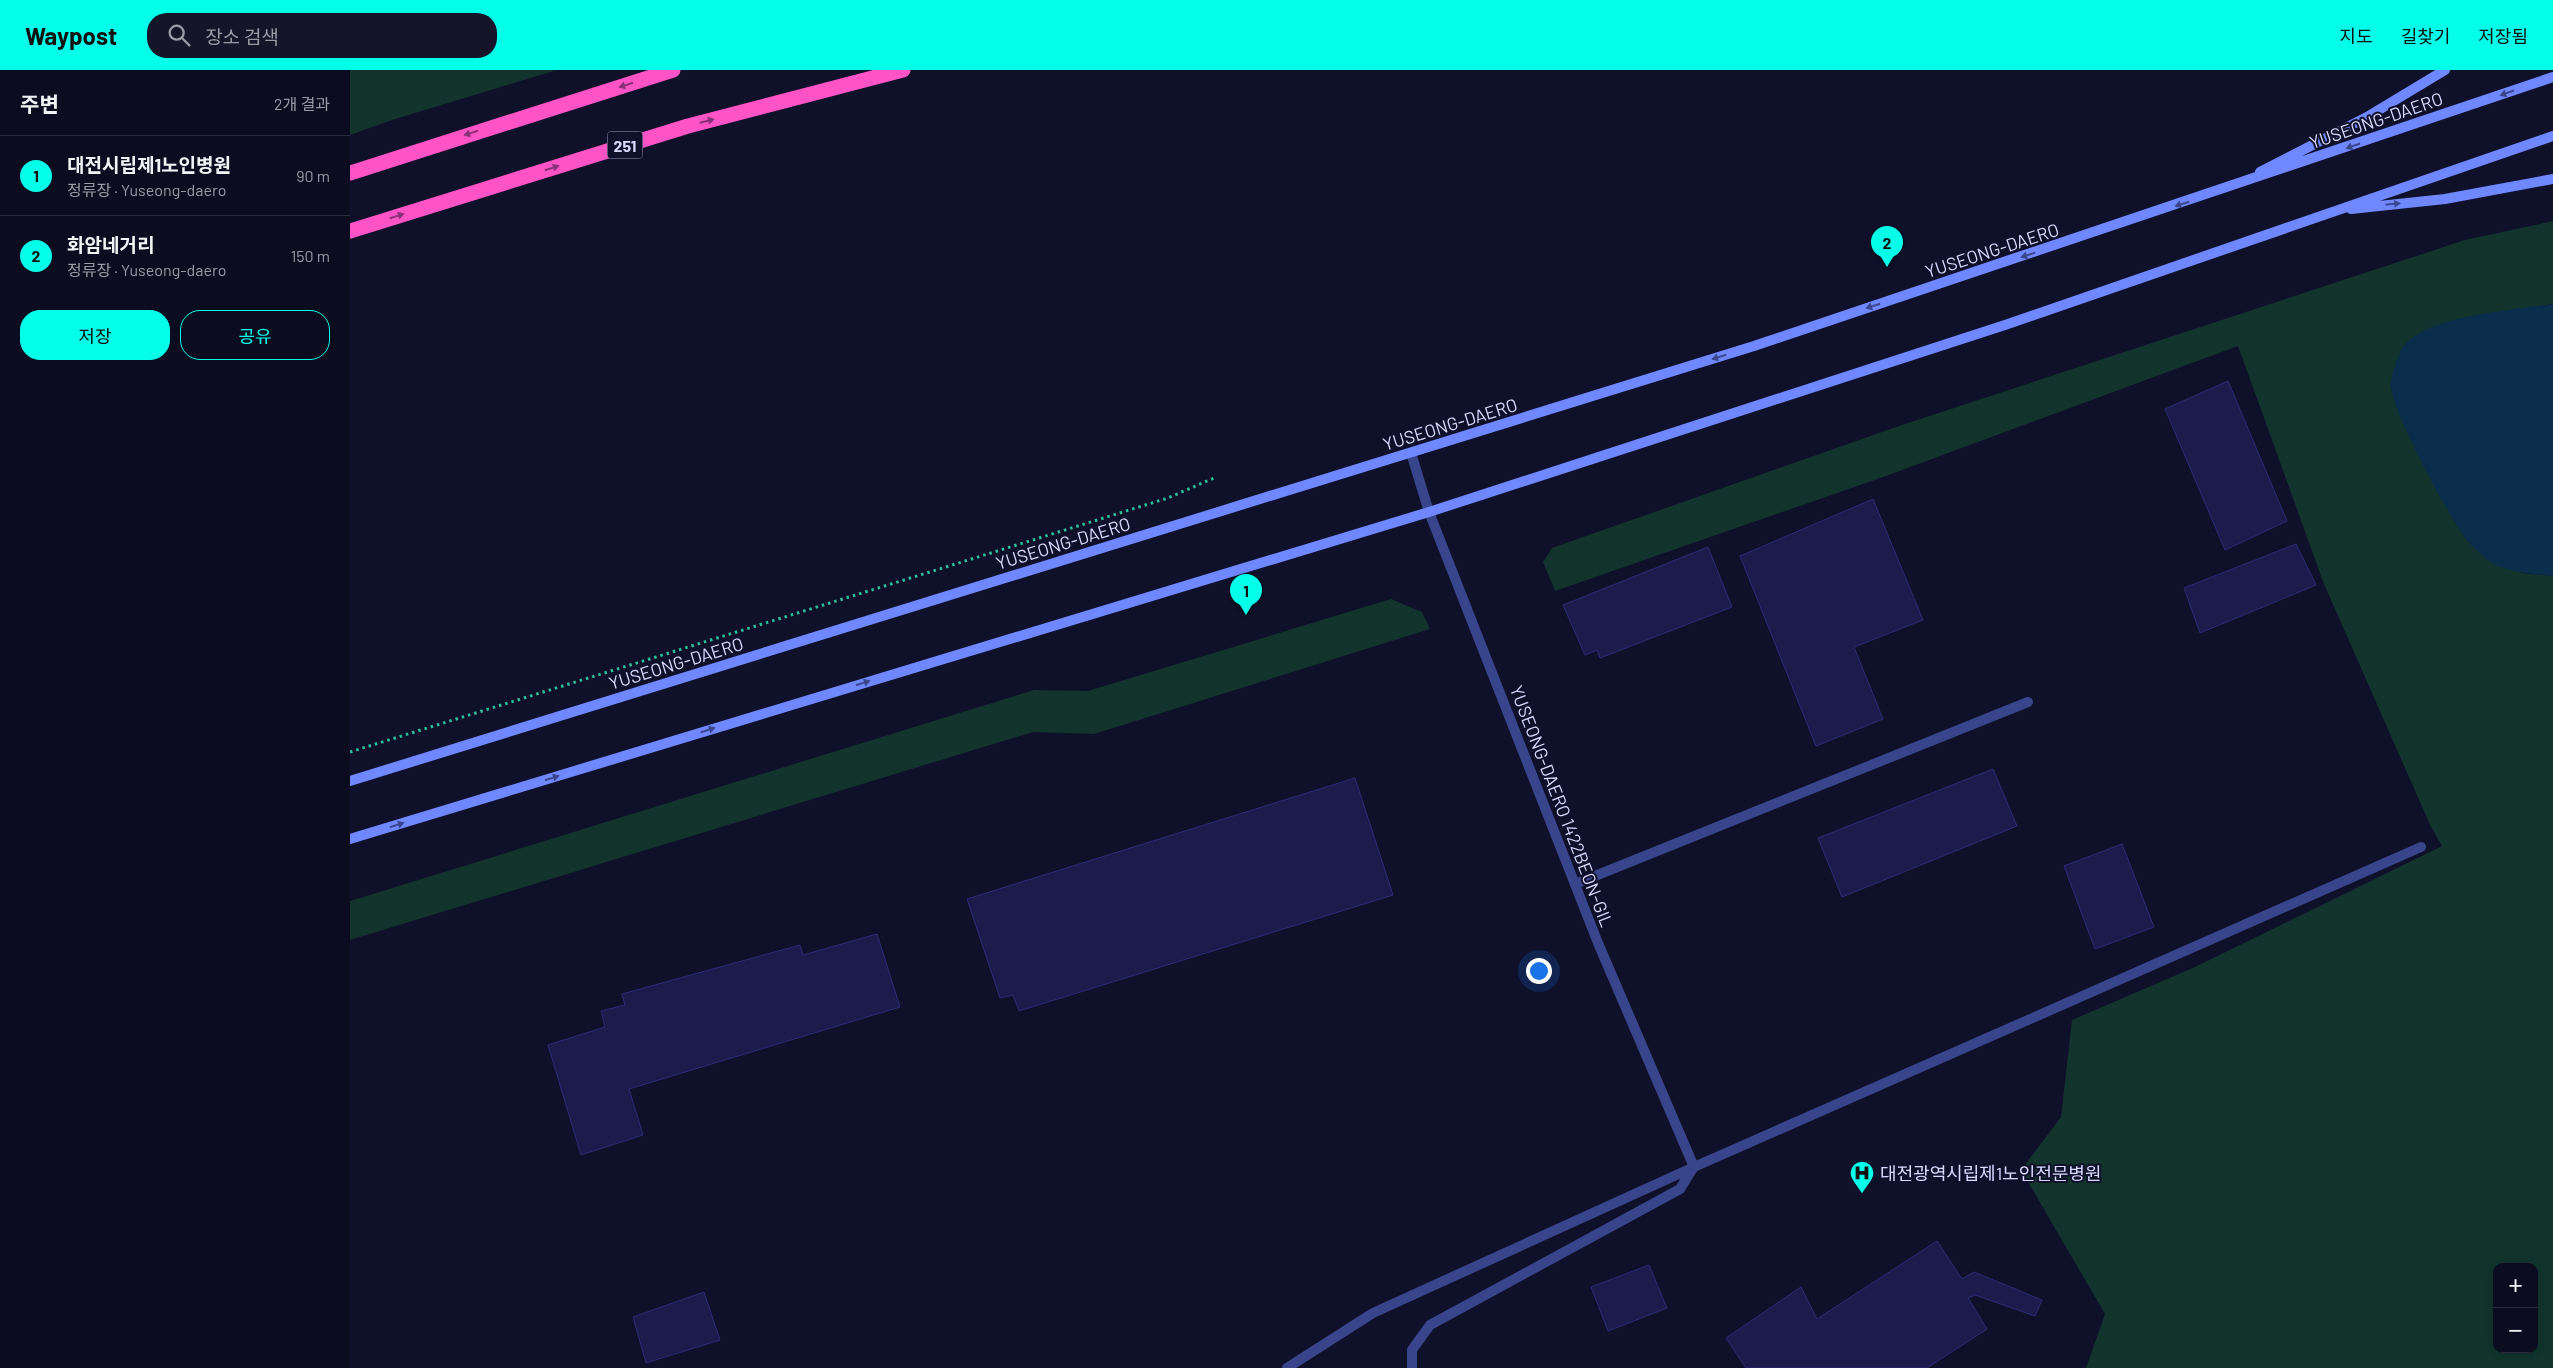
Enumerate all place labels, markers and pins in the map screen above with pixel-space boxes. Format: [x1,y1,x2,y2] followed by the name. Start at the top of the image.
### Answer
[1871,226,1903,267] pin: 2
[1230,574,1262,615] pin: 1
[1849,1160,1875,1194] hospital icon: 대전광역시립제1노인전문병원
[1880,1162,2102,1184] place label: 대전광역시립제1노인전문병원

